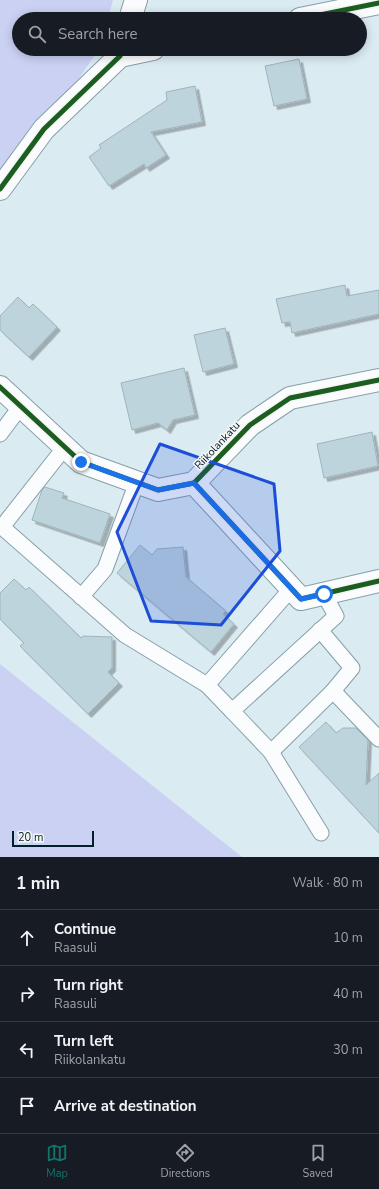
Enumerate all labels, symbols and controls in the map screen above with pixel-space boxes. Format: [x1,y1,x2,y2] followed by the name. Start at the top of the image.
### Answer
[12,12,367,56] search box
[26,23,48,45] icon: search
[58,24,138,44] text: Search here
[191,418,244,473] street label: Riikolankatu
[72,453,90,471] route end
[315,585,333,603] route start
[12,829,94,848] scale bar
[18,830,43,845] text: 20 m
[16,872,60,895] text: 1 min
[292,874,363,892] text: Walk · 80 m
[54,919,116,939] text: Continue
[16,927,38,949] icon: ahead
[333,929,363,947] text: 10 m
[54,939,97,957] text: Raasuli
[54,975,123,995] text: Turn right
[16,983,38,1005] icon: right
[333,985,363,1003] text: 40 m
[54,995,97,1013] text: Raasuli
[54,1031,113,1051] text: Turn left
[16,1039,38,1061] icon: left
[333,1041,363,1059] text: 30 m
[54,1051,126,1069] text: Riikolankatu
[16,1095,38,1117] icon: arrive
[54,1096,197,1116] text: Arrive at destination
[46,1142,68,1181] tab: Map
[160,1142,210,1181] tab: Directions
[302,1142,333,1181] tab: Saved

